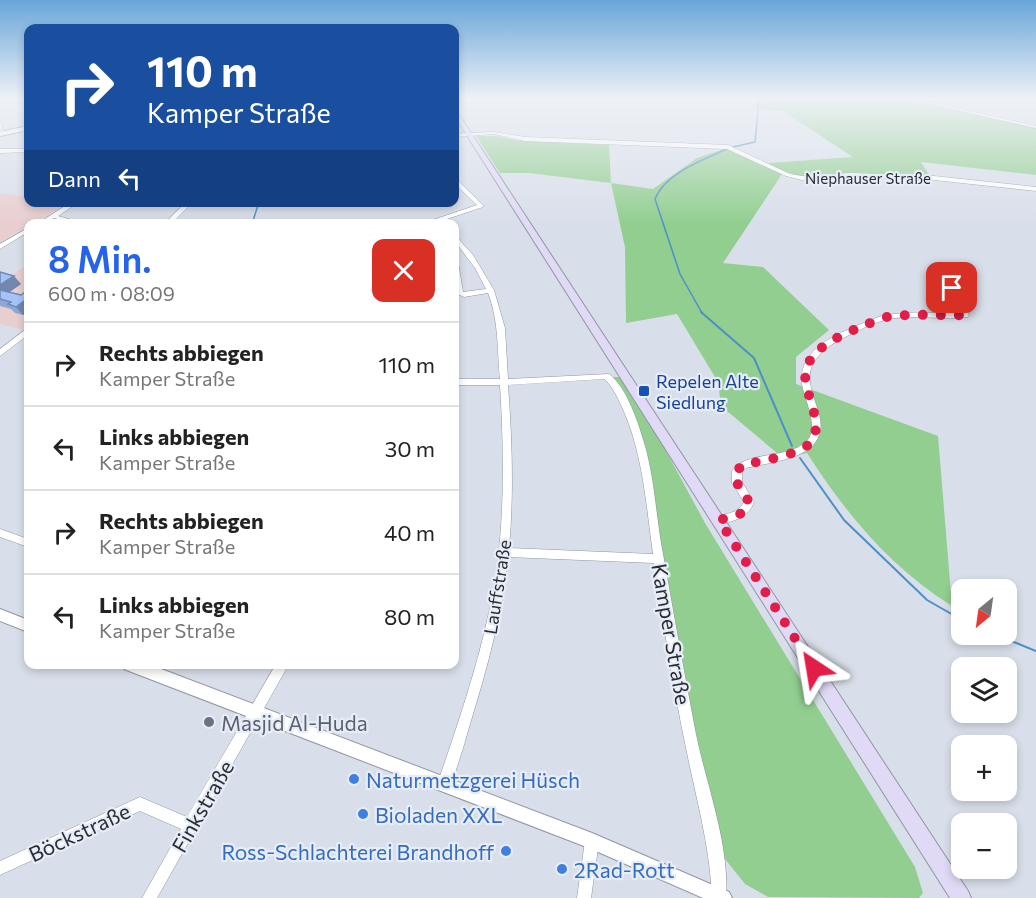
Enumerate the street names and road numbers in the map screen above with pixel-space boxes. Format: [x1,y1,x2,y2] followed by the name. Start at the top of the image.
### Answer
[805,169,931,187] street label: Niephauser Straße
[479,538,515,636] street label: Lauffstraße
[647,561,697,707] street label: Kamper Straße
[166,756,238,856] street label: Finkstraße
[24,798,134,866] street label: Böckstraße

